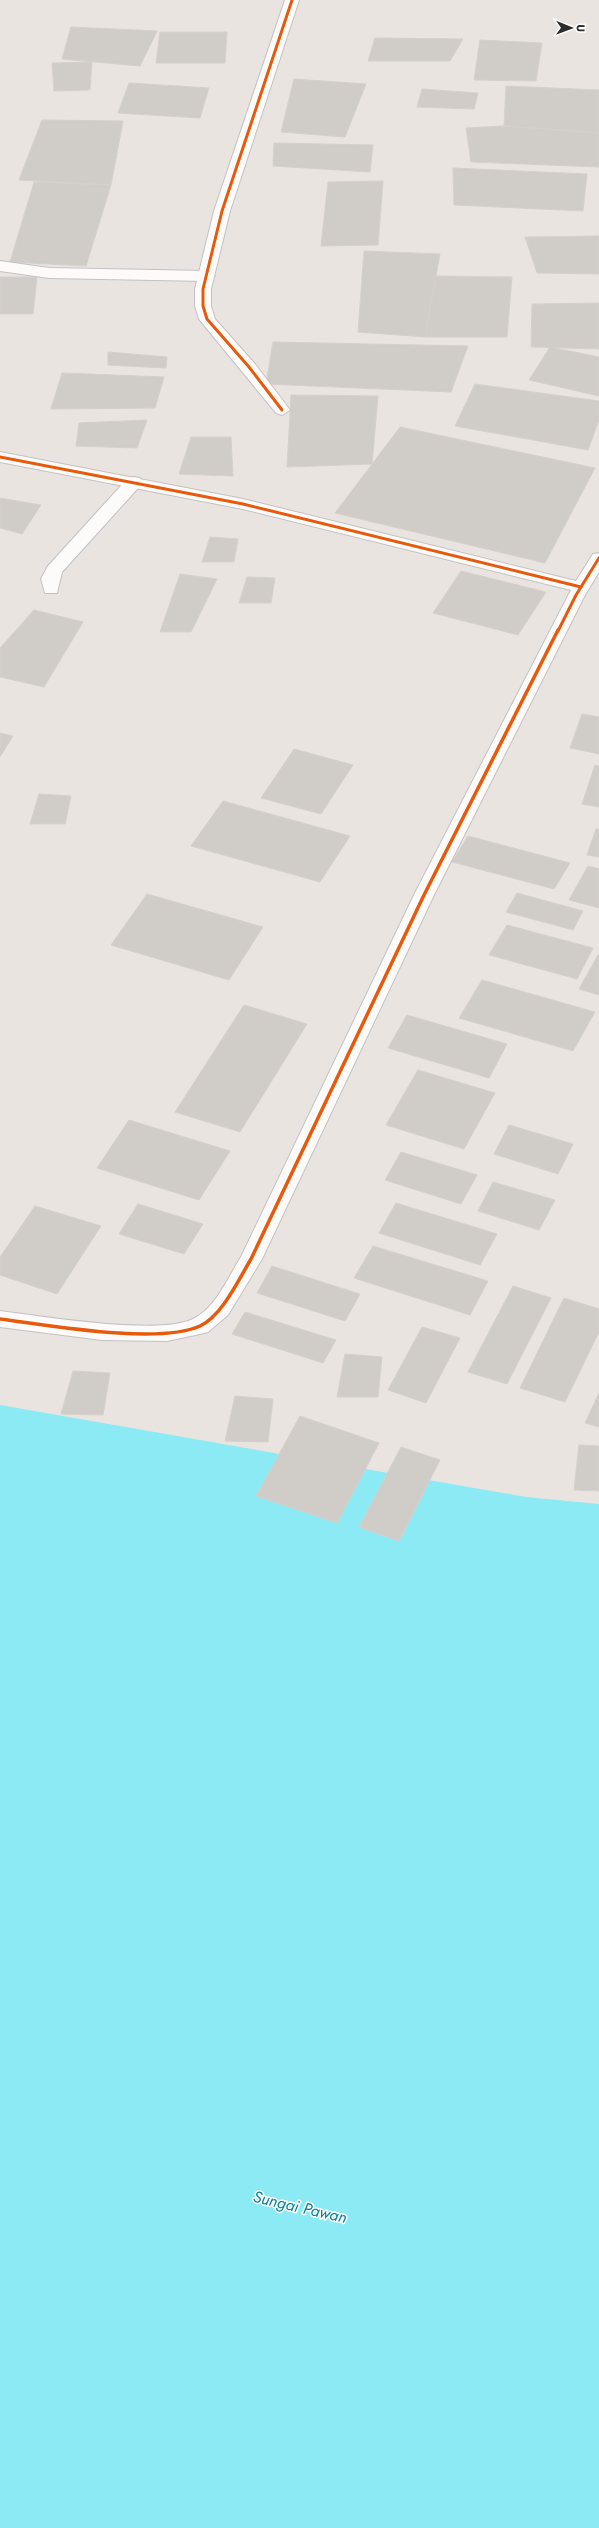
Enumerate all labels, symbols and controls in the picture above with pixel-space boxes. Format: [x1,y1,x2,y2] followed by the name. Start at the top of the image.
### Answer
[551,8,591,48] north arrow
[573,24,589,32] text: U
[251,2185,349,2229] water label: Sungai Pawan

